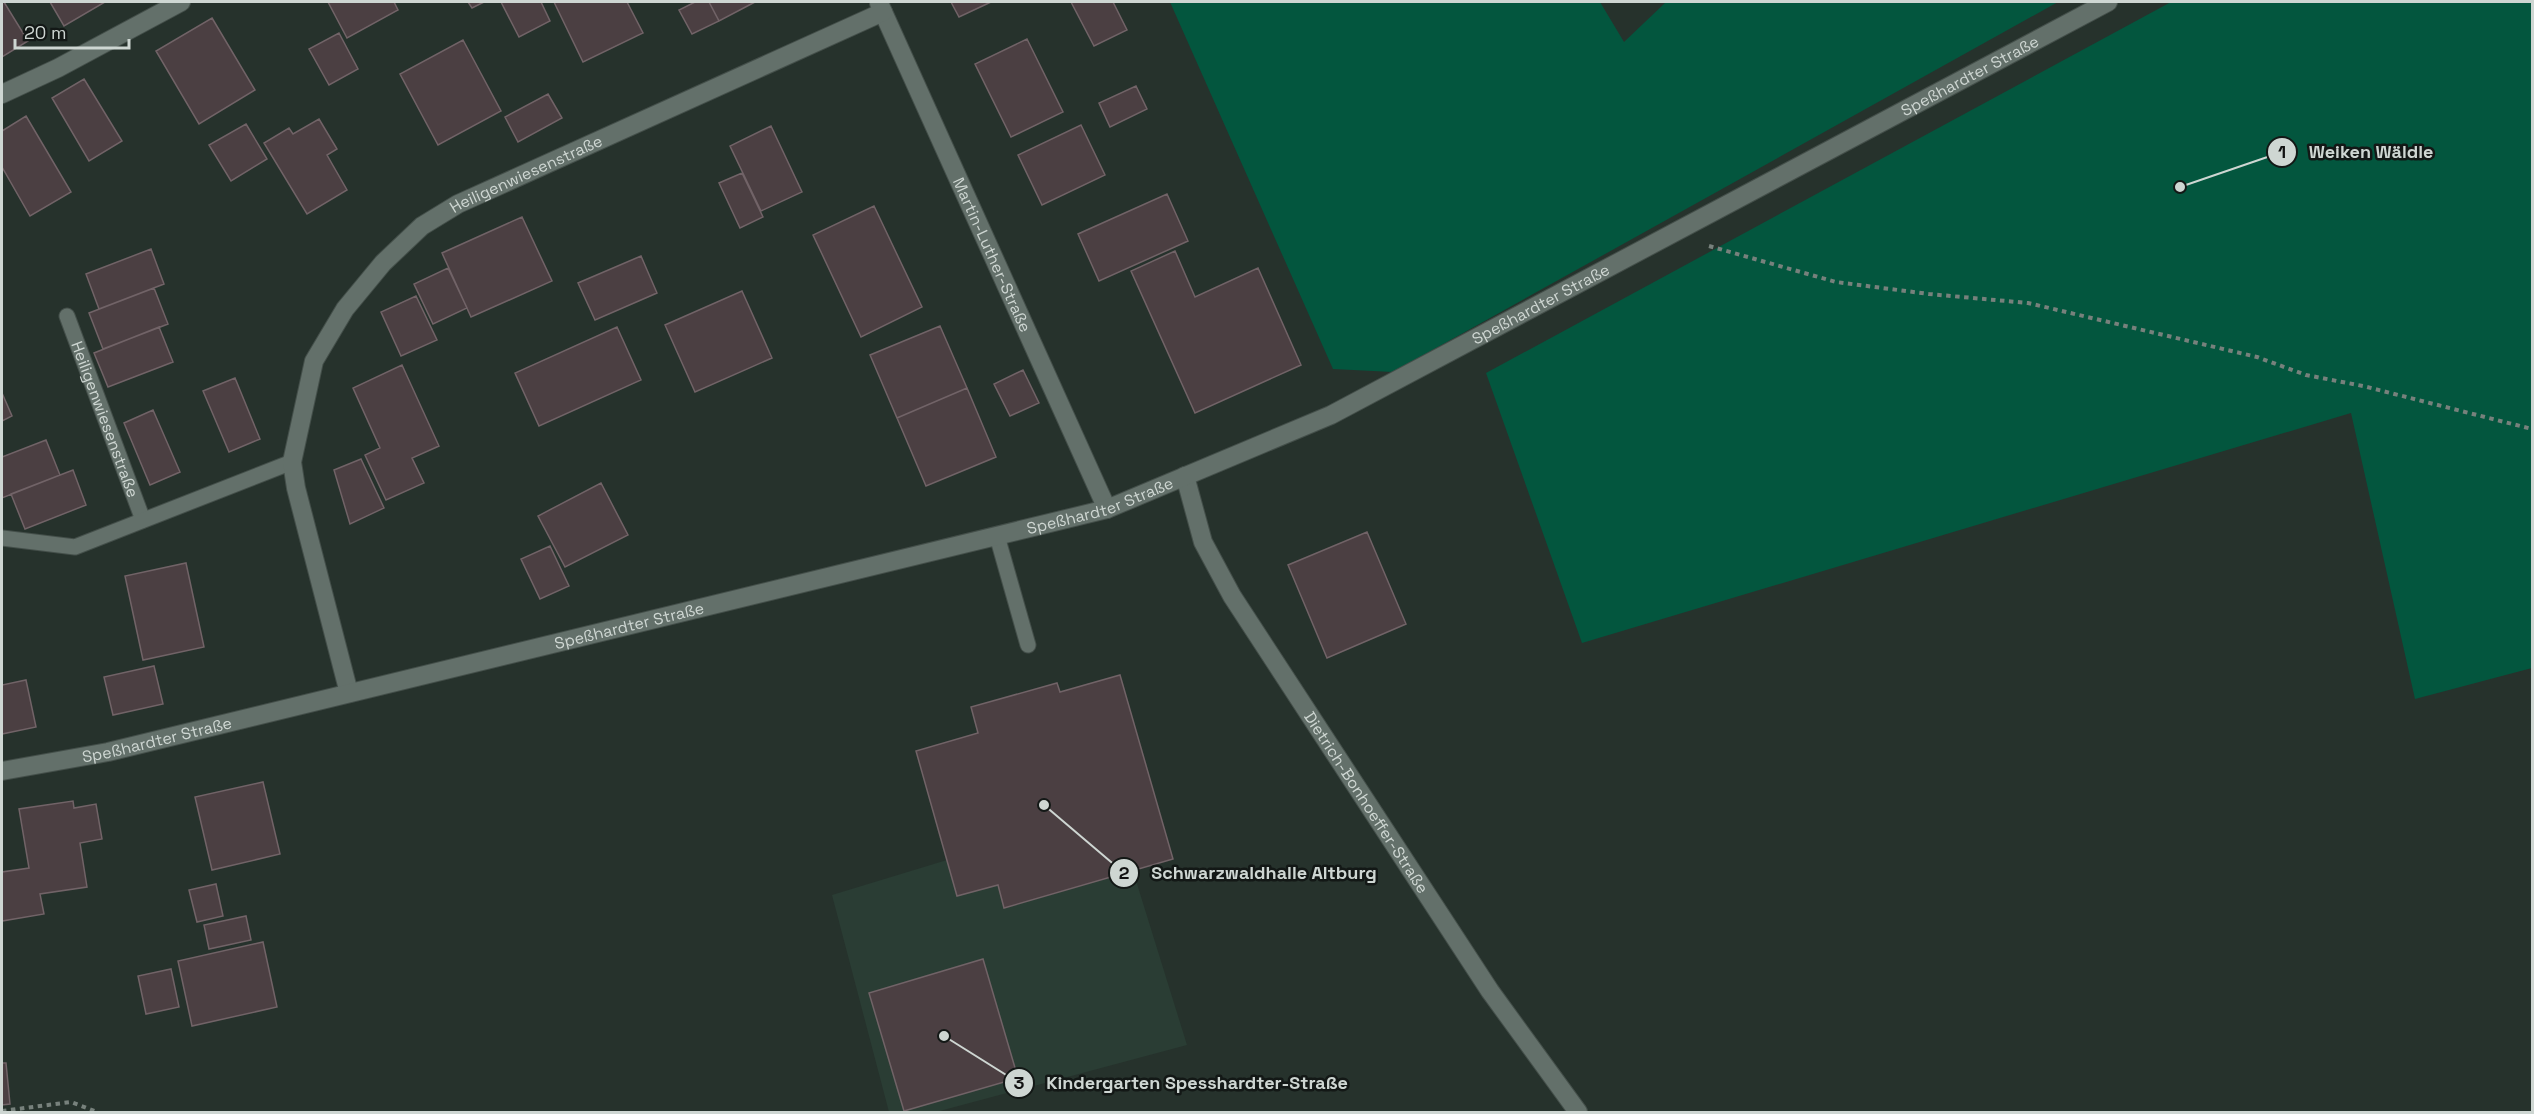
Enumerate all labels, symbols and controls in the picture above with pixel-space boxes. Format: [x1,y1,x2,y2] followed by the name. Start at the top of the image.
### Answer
[15,12,129,50] scale bar
[24,21,67,44] text: 20 m
[1897,31,2042,121] street label: Speßhardter Straße
[446,130,606,218] street label: Heiligenwiesenstraße
[2267,134,2446,170] callout: Weiken Wäldle
[2278,140,2286,163] text: 1
[2309,140,2433,163] text: Weiken Wäldle
[948,174,1036,335] street label: Martin-Luther-Straße
[1468,259,1613,349] street label: Speßhardter Straße
[66,338,144,500] street label: Heiligenwiesenstraße
[1025,472,1177,539] street label: Speßhardter Straße
[552,597,706,654] street label: Speßhardter Straße
[1299,708,1433,897] street label: Dietrich-Bonhoeffer-Straße
[80,712,234,767] street label: Speßhardter Straße
[1109,855,1389,891] callout: Schwarzwaldhalle Altburg
[1119,861,1130,884] text: 2
[1151,861,1377,884] text: Schwarzwaldhalle Altburg
[1004,1065,1360,1101] callout: Kindergarten Spesshardter-Straße
[1014,1071,1025,1094] text: 3
[1046,1071,1348,1094] text: Kindergarten Spesshardter-Straße

